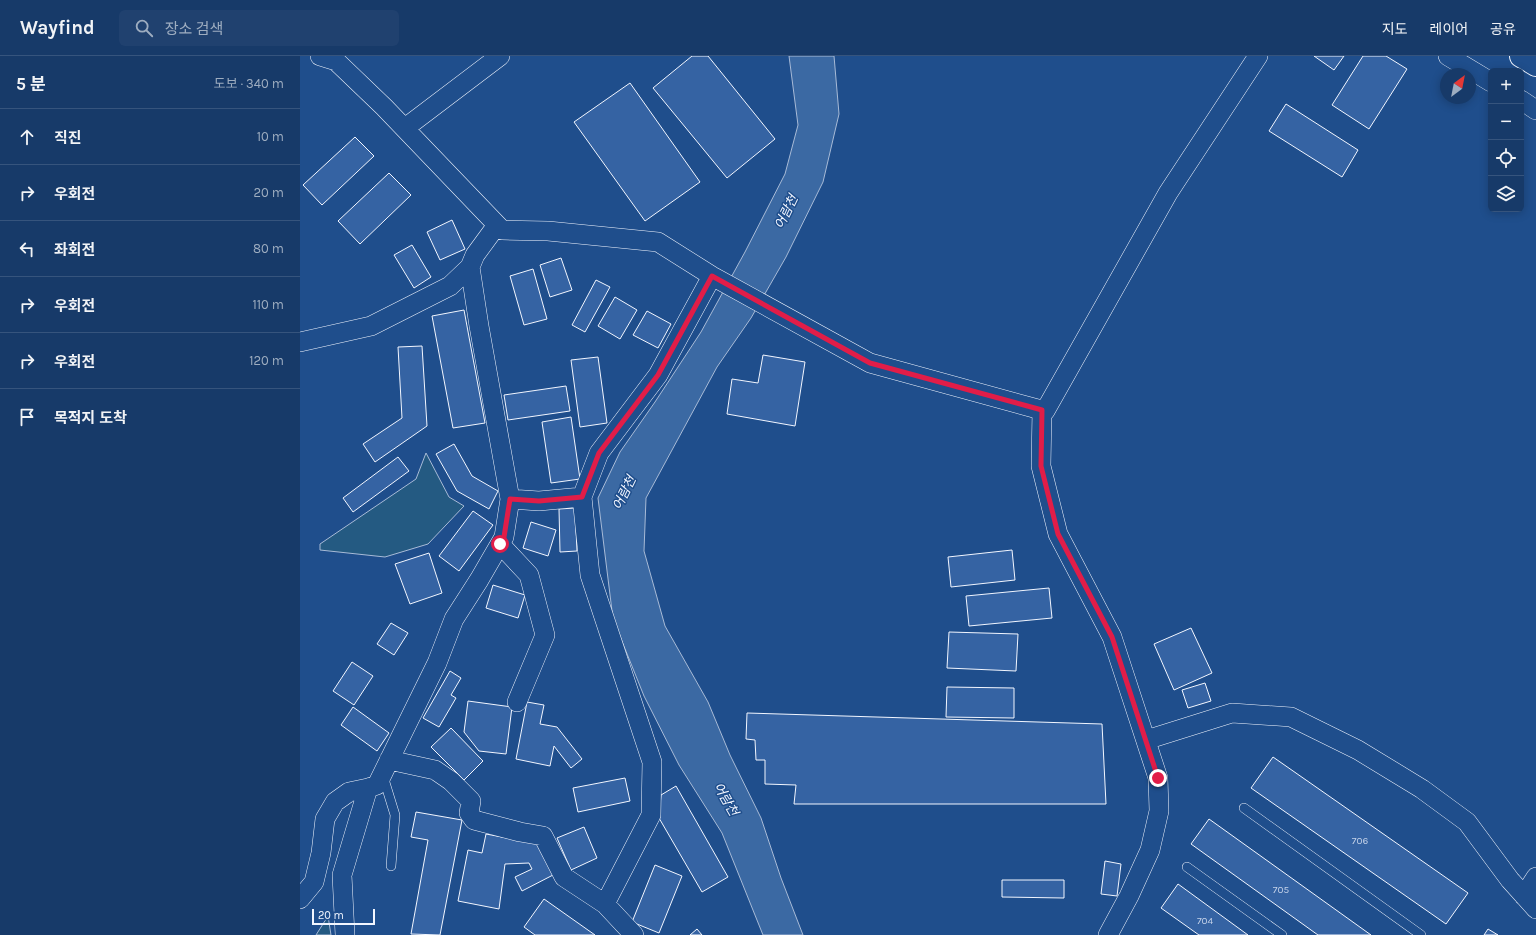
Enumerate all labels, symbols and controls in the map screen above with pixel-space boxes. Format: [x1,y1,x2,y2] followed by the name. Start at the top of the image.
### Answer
[119,10,399,46] search box
[20,17,95,39] text: Wayfind
[133,17,155,39] icon: search
[165,20,223,38] text: 장소 검색
[1382,21,1408,38] text: 지도
[1430,21,1468,38] text: 레이어
[1490,21,1516,38] text: 공유
[1440,68,1476,104] north arrow
[1488,68,1524,212] map controls
[1488,68,1524,104] button: +
[16,74,46,94] text: 5 분
[214,76,284,91] text: 도보 · 340 m
[1488,104,1524,140] button: −
[16,126,38,148] icon: ahead
[54,129,82,147] text: 직진
[257,129,284,144] text: 10 m
[1488,140,1524,176] button: locate
[1488,176,1524,212] button: layers
[16,182,38,204] icon: right
[54,185,95,203] text: 우회전
[254,185,284,200] text: 20 m
[771,192,801,231] water label: 어람천
[16,238,38,260] icon: left
[54,241,95,259] text: 좌회전
[253,241,284,256] text: 80 m
[16,294,38,316] icon: right
[54,297,95,315] text: 우회전
[252,297,284,312] text: 110 m
[16,350,38,372] icon: right
[54,353,95,371] text: 우회전
[249,353,284,368] text: 120 m
[16,406,38,428] icon: arrive
[54,409,127,427] text: 목적지 도착
[609,473,639,512] water label: 어람천
[491,535,509,553] route start
[1149,769,1167,787] route end
[711,780,742,819] water label: 어람천
[1352,835,1368,847] house number: 706
[1273,884,1289,896] house number: 705
[312,907,375,926] scale bar
[318,909,344,922] text: 20 m
[1197,915,1214,927] house number: 704

